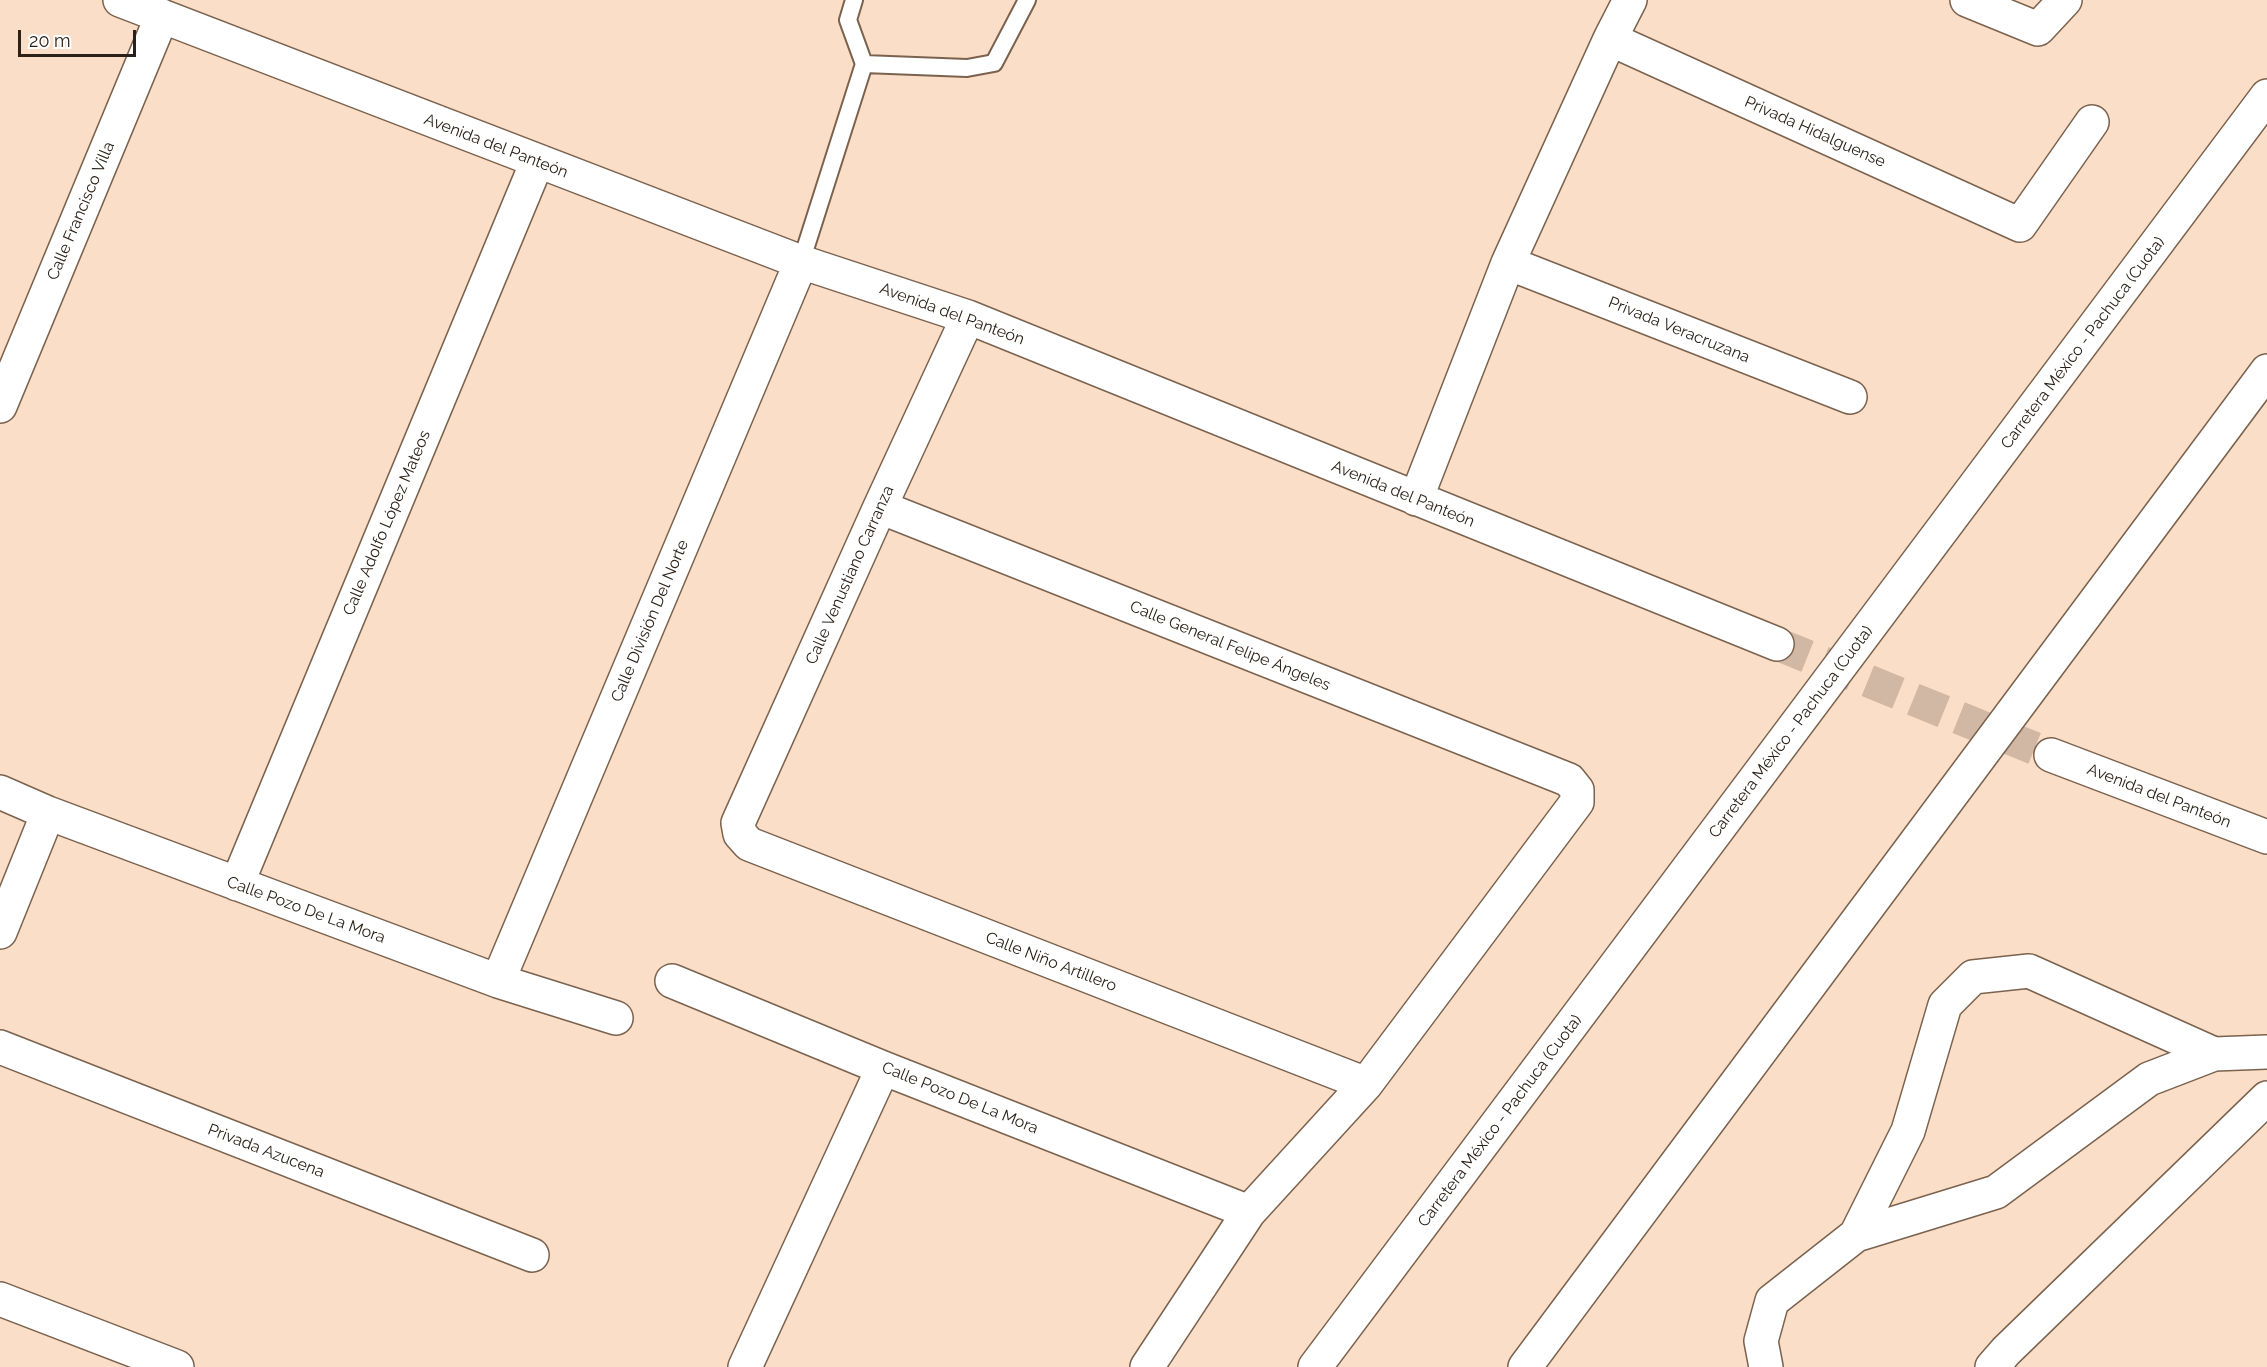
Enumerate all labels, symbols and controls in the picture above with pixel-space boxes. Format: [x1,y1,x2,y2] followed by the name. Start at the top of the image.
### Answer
[21,18,140,56] scale bar
[29,30,71,51] text: 20 m
[1741,92,1889,172] street label: Privada Hidalguense
[421,110,571,182] street label: Avenida del Panteón
[43,139,119,283] street label: Calle Francisco Villa
[1997,233,2169,453] street label: Carretera México - Pachuca (Cuota)
[877,279,1027,349] street label: Avenida del Panteón
[1605,293,1753,367] street label: Privada Veracruzana
[339,428,435,618] street label: Calle Adolfo López Mateos
[1329,457,1477,531] street label: Avenida del Panteón
[802,483,898,667] street label: Calle Venustiano Carranza
[607,537,693,705] street label: Calle División Del Norte
[1127,597,1333,695] street label: Calle General Felipe Ángeles
[1705,622,1877,842] street label: Carretera México - Pachuca (Cuota)
[2084,760,2234,832] street label: Avenida del Panteón
[224,872,388,948] street label: Calle Pozo De La Mora
[983,928,1119,996] street label: Calle Niño Artillero
[1414,1011,1586,1231] street label: Carretera México - Pachuca (Cuota)
[879,1058,1041,1138] street label: Calle Pozo De La Mora
[205,1120,327,1182] street label: Privada Azucena

